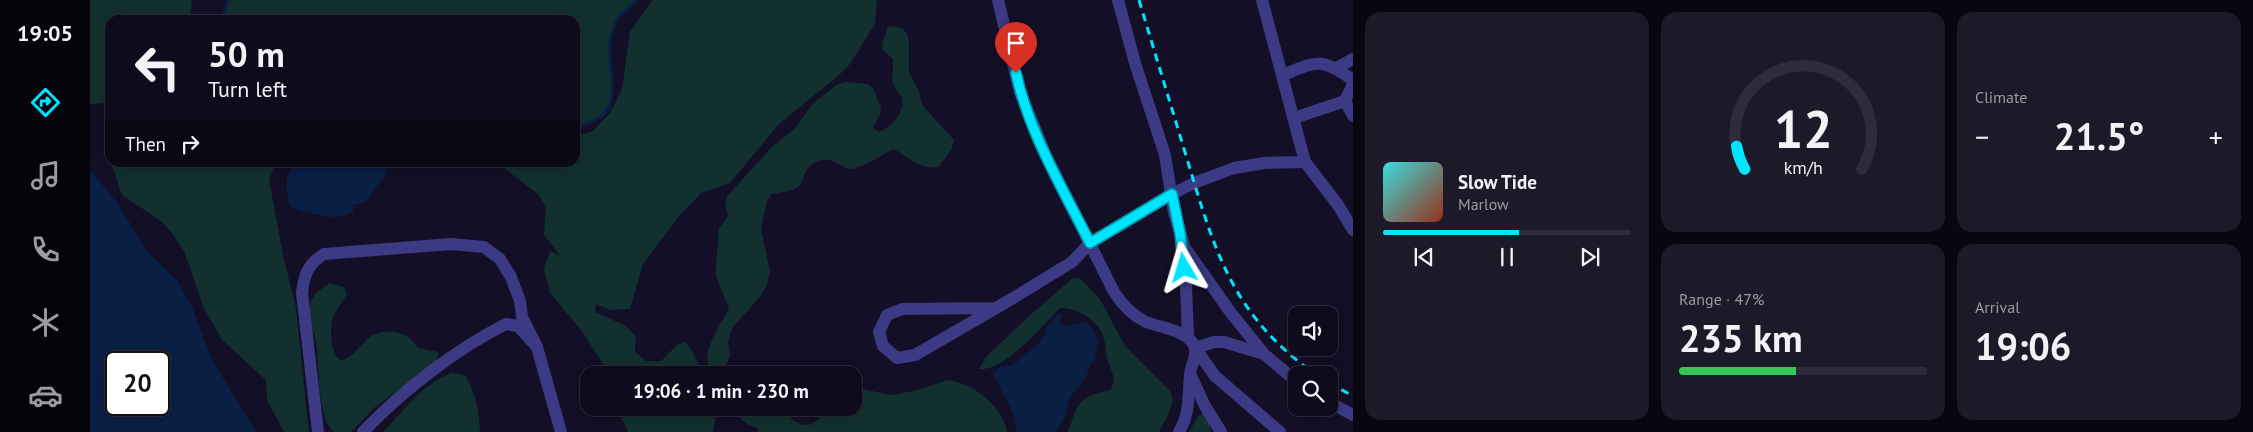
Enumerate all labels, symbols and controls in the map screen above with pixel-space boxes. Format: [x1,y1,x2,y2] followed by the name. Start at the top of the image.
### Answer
[17,19,73,47] text: 19:05
[995,22,1037,73] pin
[1002,29,1030,57] icon: arrive
[208,31,285,77] text: 50 m
[125,35,190,100] icon: left
[208,75,287,103] text: Turn left
[28,85,63,120] icon: directions
[1975,87,2027,107] text: Climate
[1774,95,1832,162] text: 12
[2054,111,2144,160] text: 21.5°
[1975,118,1989,155] text: −
[2209,118,2223,155] text: +
[176,130,204,158] icon: right
[125,132,166,156] text: Then
[1783,156,1823,179] text: km/h
[28,158,63,193] icon: music
[1458,170,1537,194] text: Slow Tide
[1458,194,1509,214] text: Marlow
[28,232,63,267] icon: phone
[1157,241,1209,293] position arrow
[1410,243,1438,271] icon: previous
[1493,243,1521,271] icon: pause
[1576,243,1604,271] icon: next
[1679,289,1764,309] text: Range · 47%
[1975,297,2020,317] text: Arrival
[28,305,63,340] icon: climate
[1288,306,1338,416] map controls
[1288,306,1338,356] button: sound
[1679,313,1803,362] text: 235 km
[1975,321,2071,370] text: 19:06
[105,351,170,416] speed limit sign: 20
[1288,366,1338,416] button: search
[28,378,63,413] icon: car
[633,379,809,403] text: 19:06 · 1 min · 230 m

